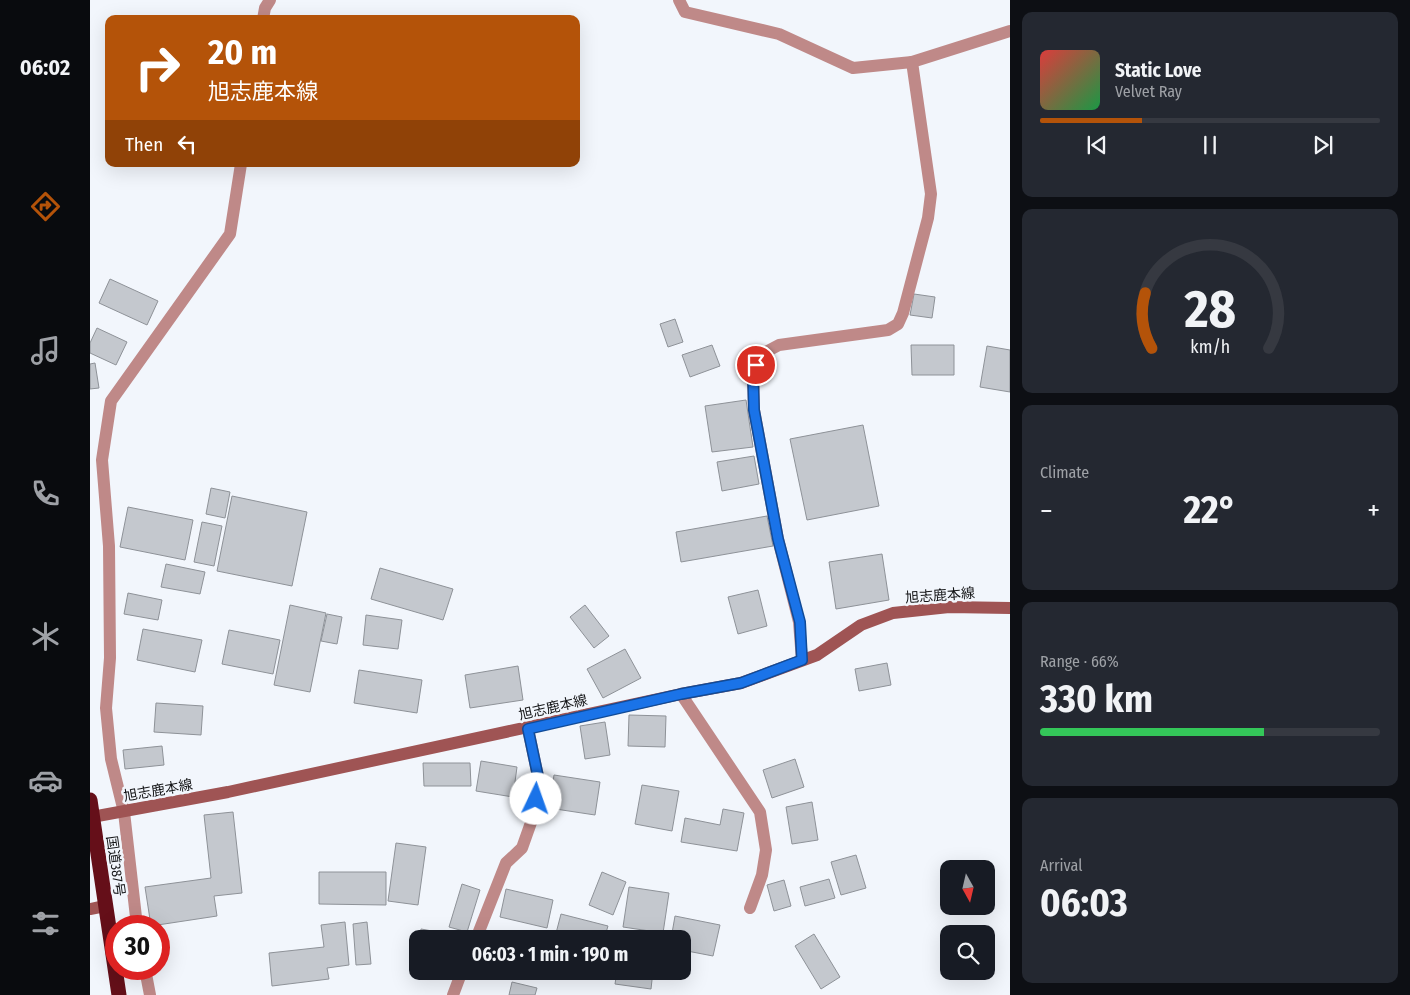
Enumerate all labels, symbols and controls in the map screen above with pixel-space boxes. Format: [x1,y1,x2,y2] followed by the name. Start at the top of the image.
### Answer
[208,31,277,73] text: 20 m
[125,35,190,100] icon: right
[20,54,70,81] text: 06:02
[1115,59,1202,82] text: Static Love
[208,78,318,105] text: 旭志鹿本線
[1115,82,1182,101] text: Velvet Ray
[173,130,201,158] icon: left
[1083,131,1111,159] icon: previous
[1196,131,1224,159] icon: pause
[1309,131,1337,159] icon: next
[125,133,163,156] text: Then
[28,189,63,224] icon: directions
[1183,278,1236,341] text: 28
[28,333,63,368] icon: music
[1190,336,1230,358] text: km/h
[735,344,777,386] pin
[742,351,770,379] icon: arrive
[1040,463,1089,482] text: Climate
[28,476,63,511] icon: phone
[1183,487,1236,533] text: 22°
[1040,494,1053,527] text: −
[1367,494,1380,527] text: +
[905,585,976,606] street label: 旭志鹿本線
[28,619,63,654] icon: climate
[1040,652,1119,671] text: Range · 66%
[1040,676,1153,722] text: 330 km
[517,691,589,724] street label: 旭志鹿本線
[28,763,63,798] icon: car
[509,772,561,824] position arrow
[122,776,194,805] street label: 旭志鹿本線
[103,835,128,897] street label: 国道387号
[1040,856,1082,875] text: Arrival
[940,860,995,915] north arrow
[940,860,995,980] map controls
[1040,880,1128,926] text: 06:03
[28,906,63,941] icon: filters
[105,915,170,980] speed limit sign: 30
[940,925,995,980] button: search
[472,943,628,966] text: 06:03 · 1 min · 190 m

